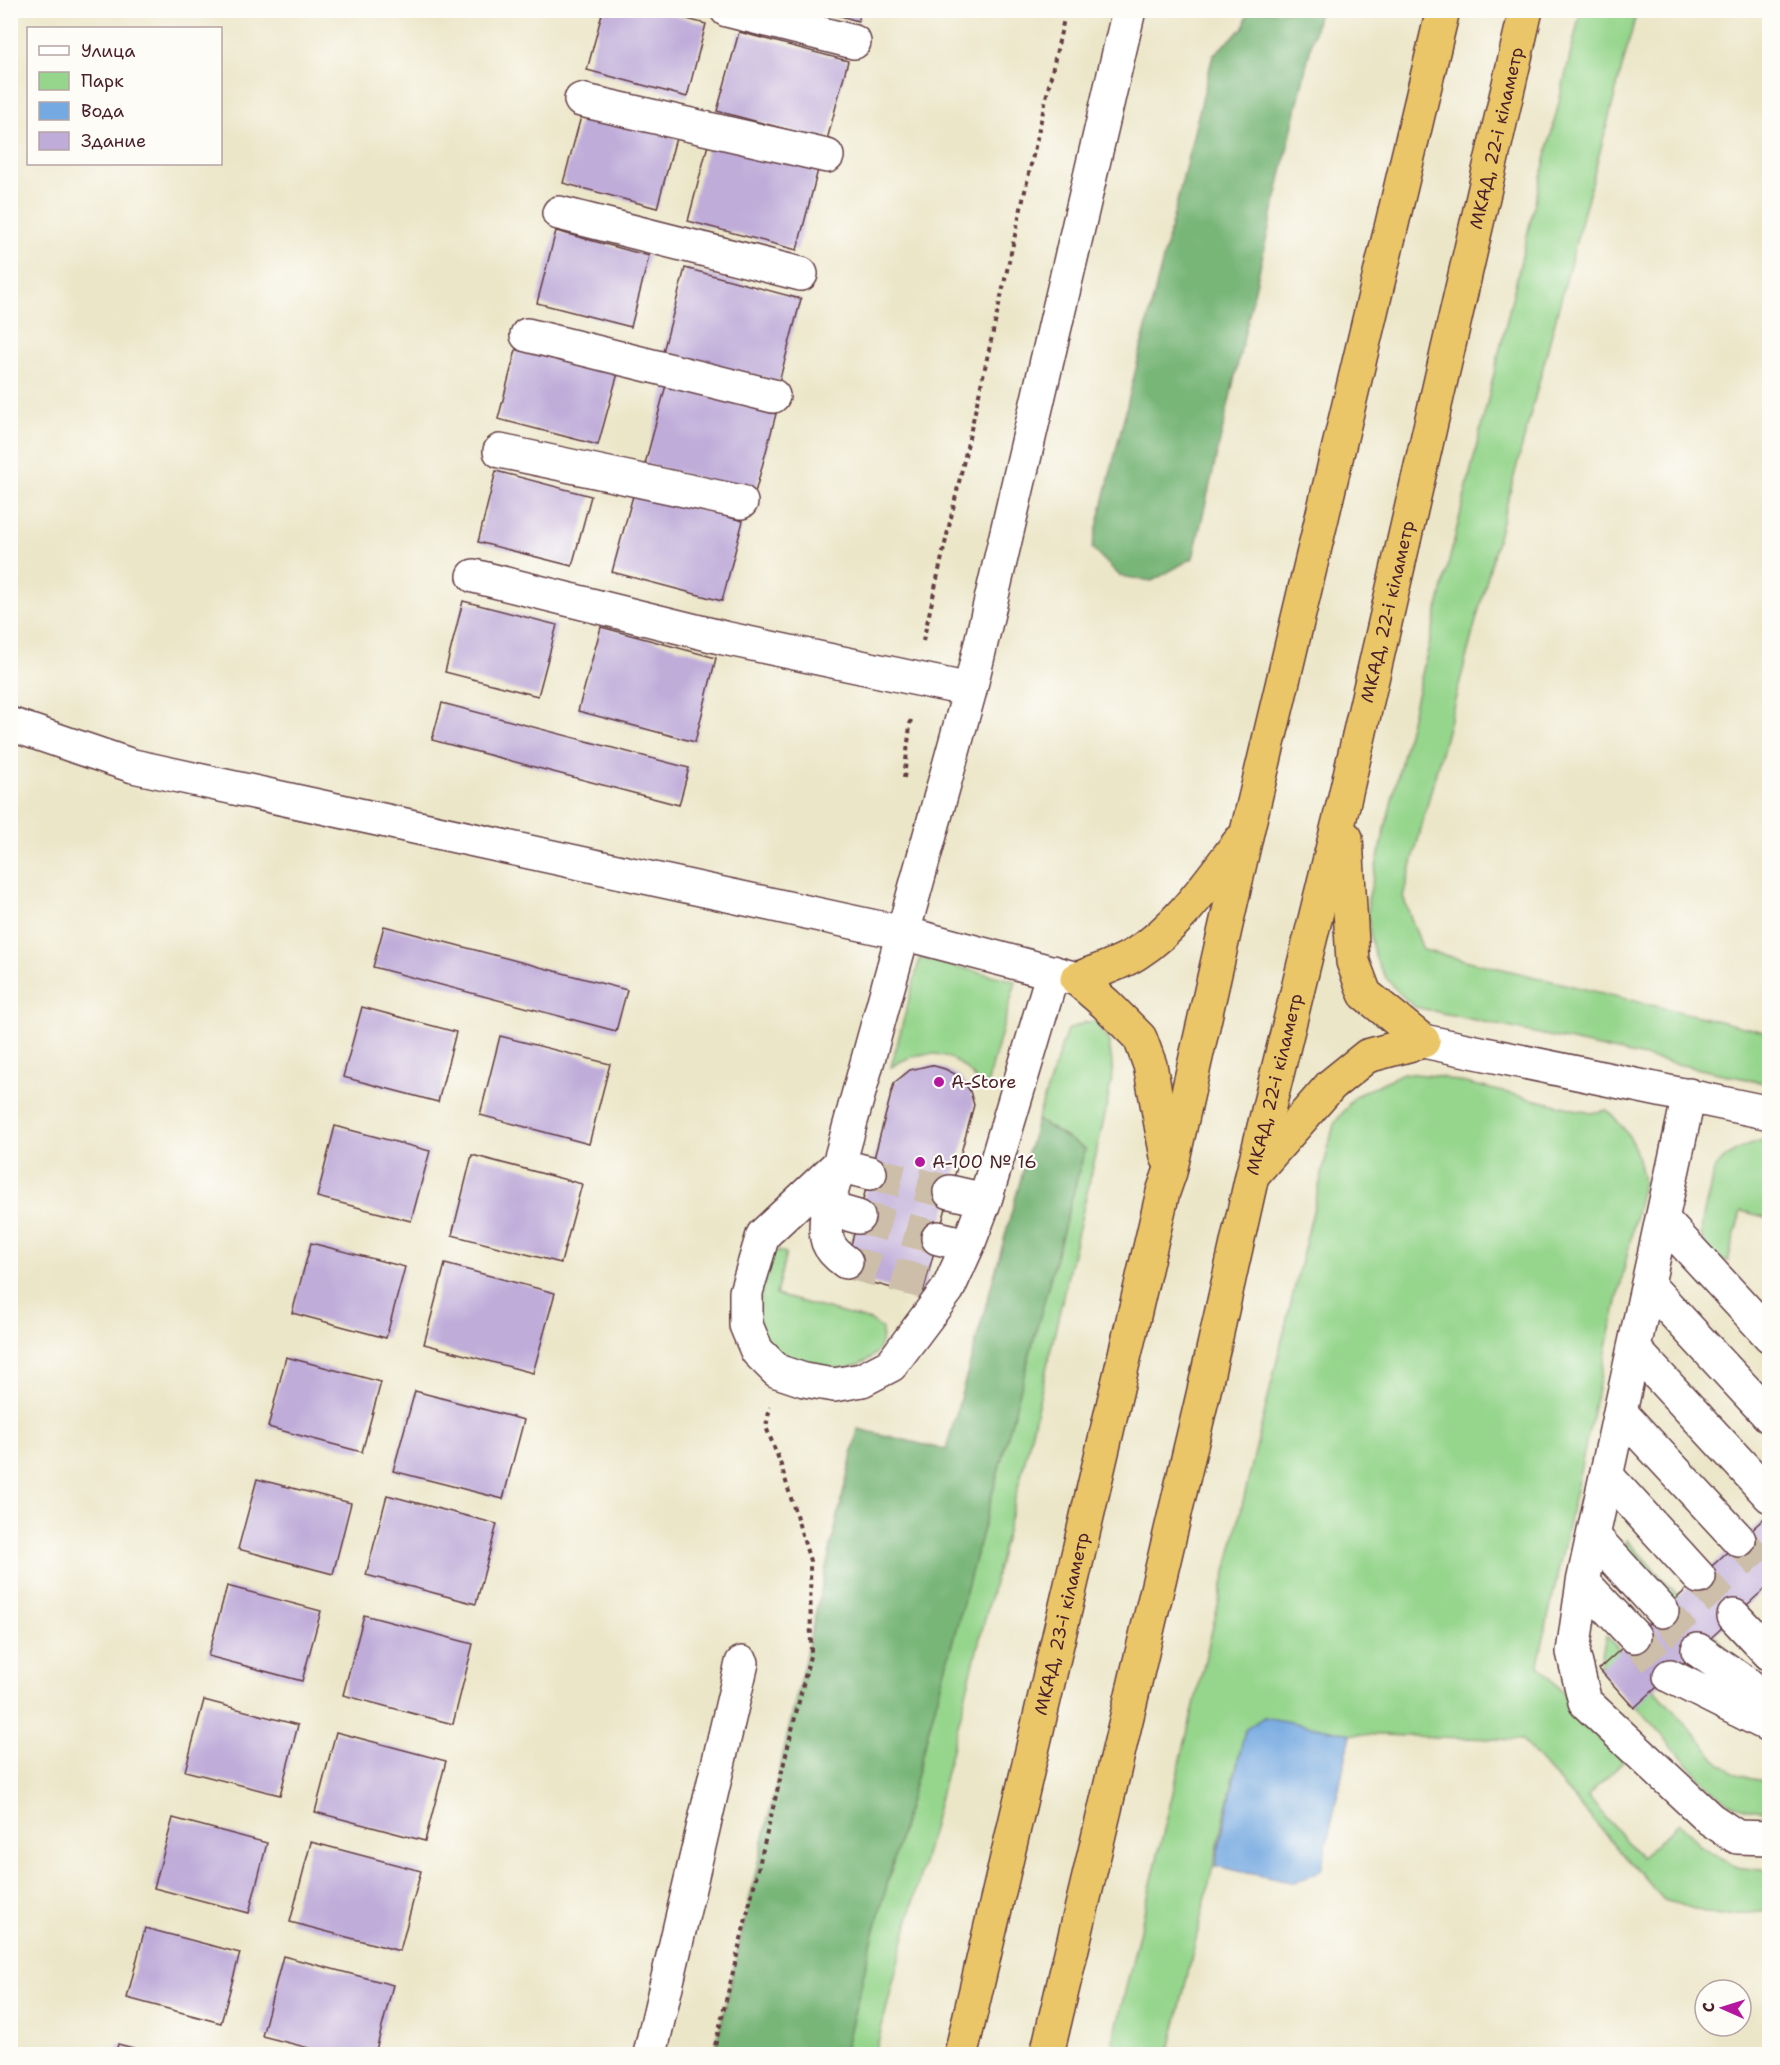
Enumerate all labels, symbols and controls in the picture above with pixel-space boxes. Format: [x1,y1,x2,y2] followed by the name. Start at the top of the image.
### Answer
[27,27,222,165] legend
[81,39,135,63] text: Улица
[1464,45,1529,232] street label: МКАД, 22-і кіламетр
[81,69,124,93] text: Парк
[81,99,124,123] text: Вода
[81,129,146,153] text: Здание
[1355,518,1420,705] street label: МКАД, 22-і кіламетр
[1241,991,1308,1178] street label: МКАД, 22-і кіламетр
[951,1070,1017,1094] place label: A-Store
[932,1075,946,1089] marker: A-Store
[932,1150,1037,1174] place label: А-100 № 16
[913,1155,927,1169] marker: А-100 № 16
[1029,1530,1095,1718] street label: МКАД, 23-і кіламетр
[1693,1978,1753,2038] north arrow
[1698,2002,1719,2013] text: С

